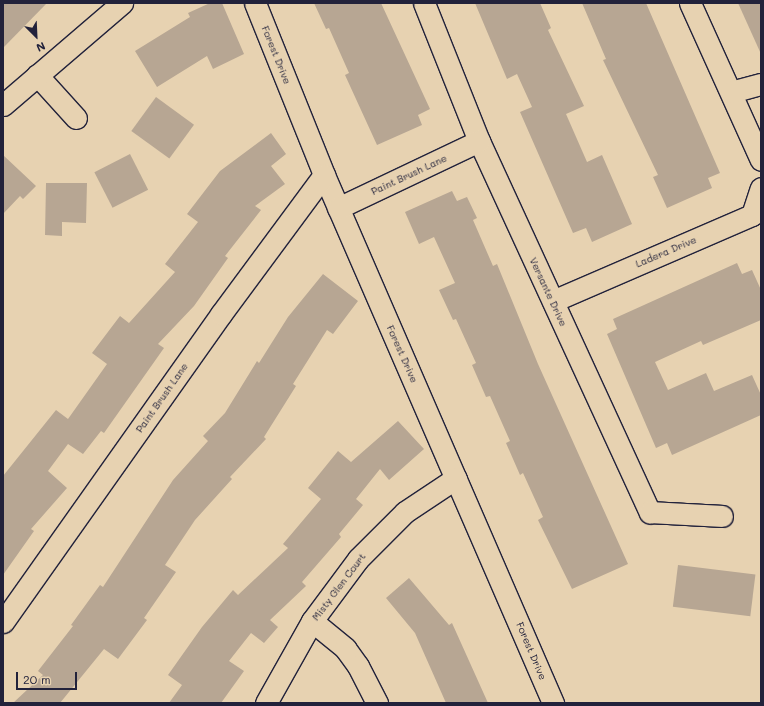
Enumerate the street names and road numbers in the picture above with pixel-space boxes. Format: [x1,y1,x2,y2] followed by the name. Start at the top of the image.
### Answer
[259,24,293,86] street label: Forest Drive
[369,152,449,198] street label: Paint Brush Lane
[634,234,698,270] street label: Ladera Drive
[527,256,569,328] street label: Versante Drive
[384,323,420,385] street label: Forest Drive
[134,361,190,435] street label: Paint Brush Lane
[310,551,368,623] street label: Misty Glen Court
[513,620,549,682] street label: Forest Drive

